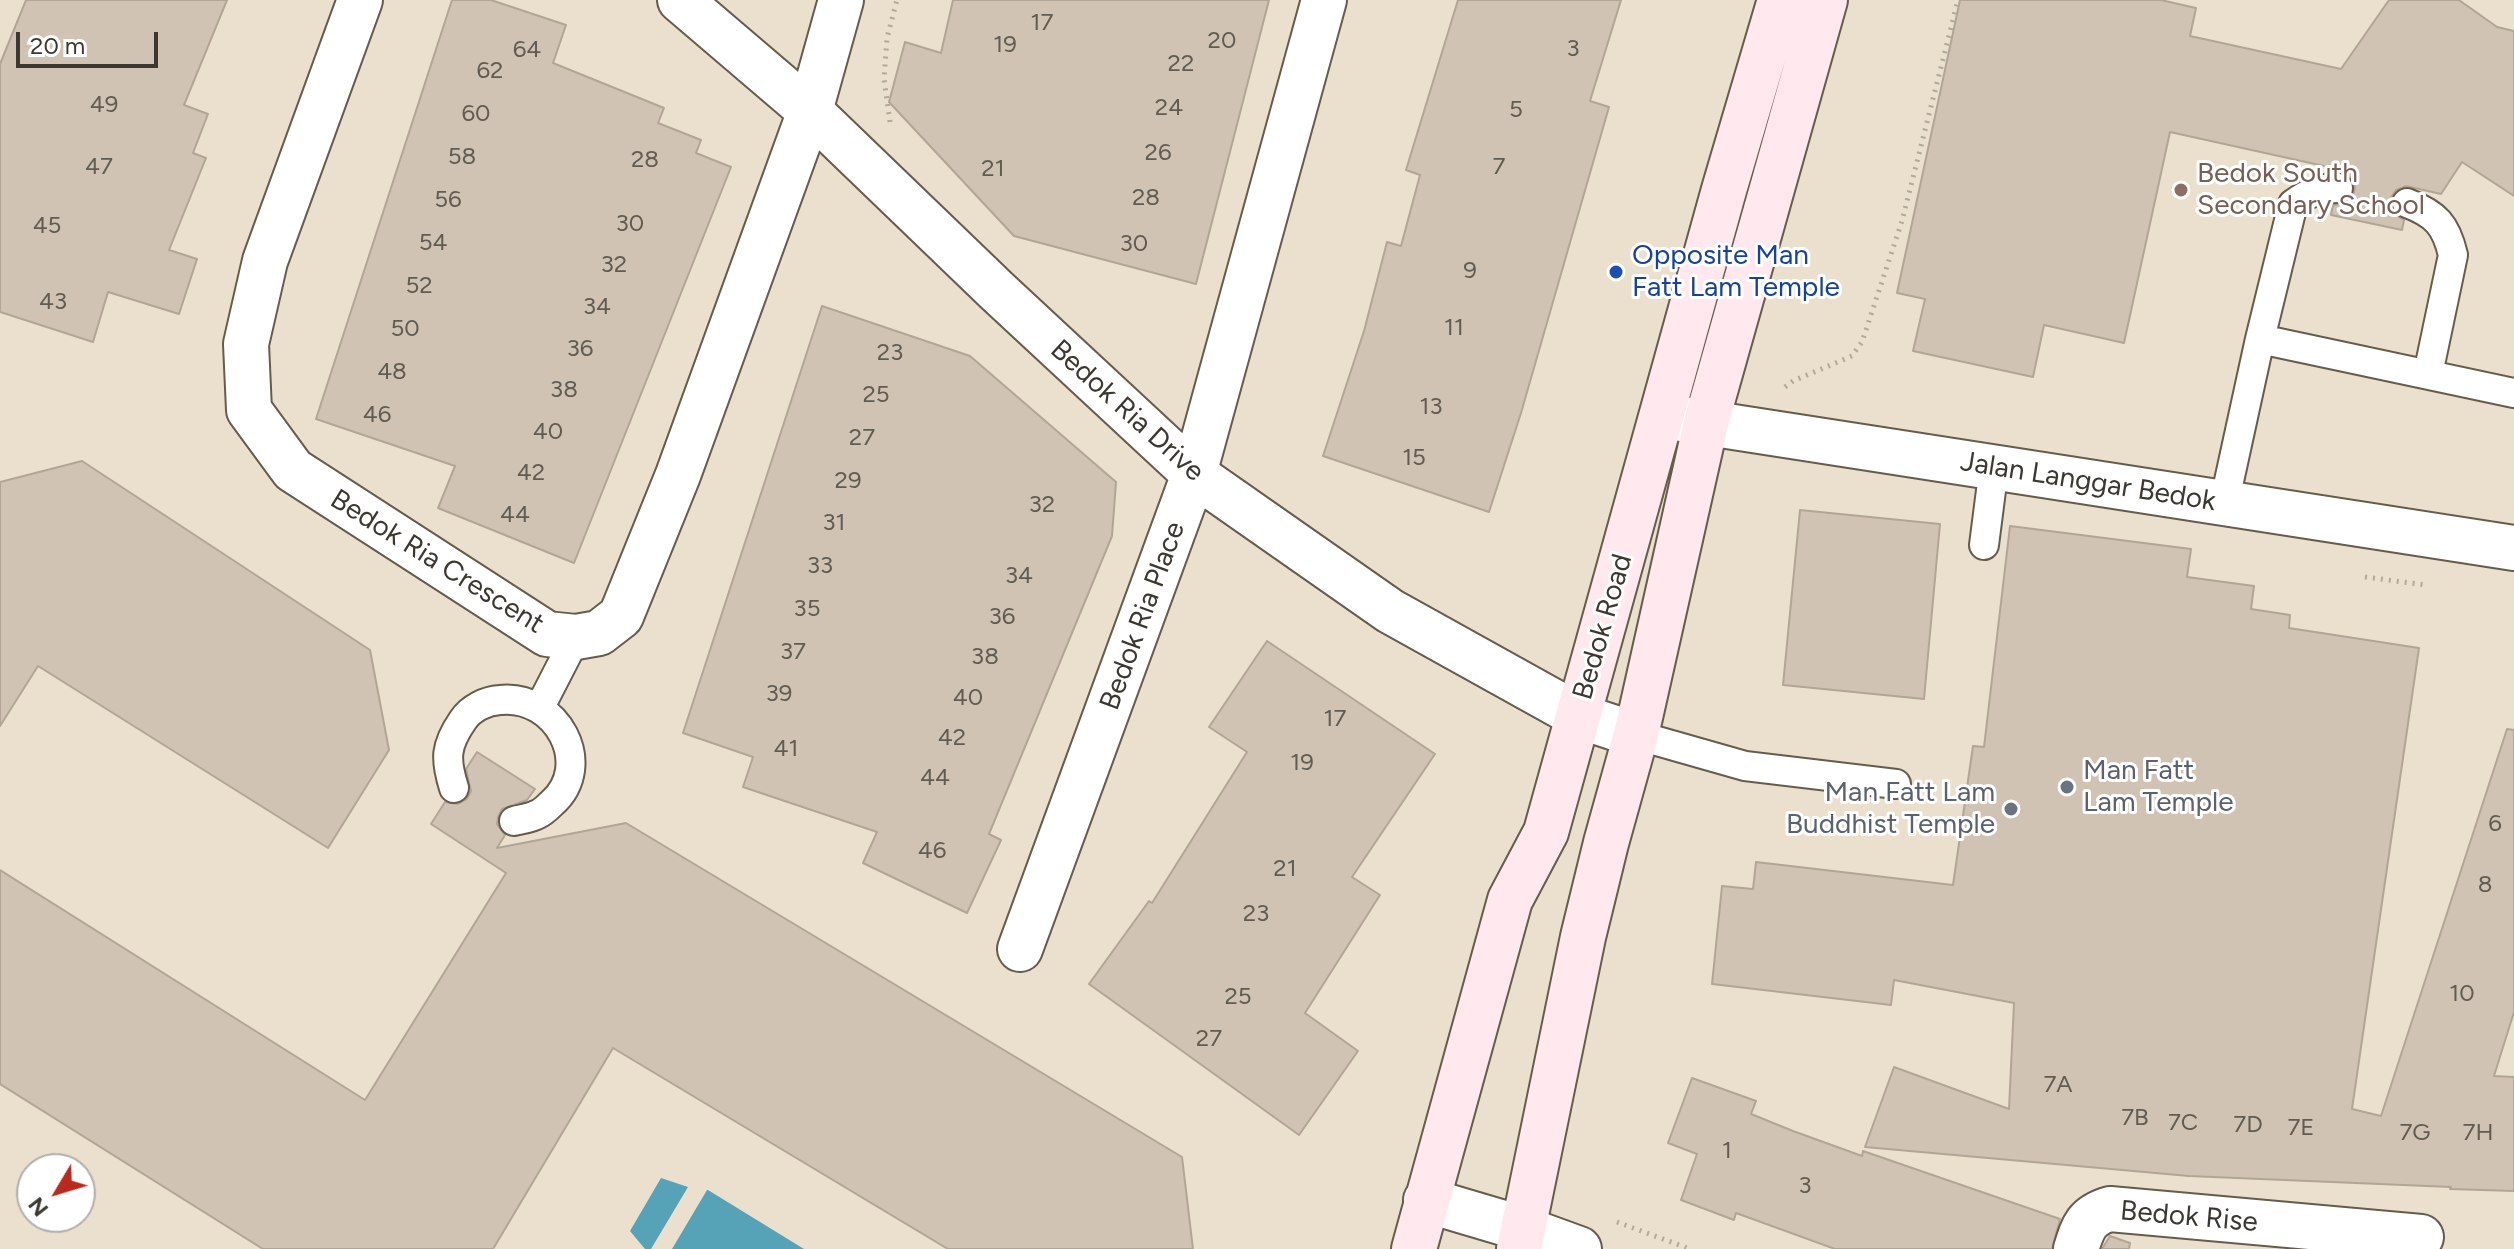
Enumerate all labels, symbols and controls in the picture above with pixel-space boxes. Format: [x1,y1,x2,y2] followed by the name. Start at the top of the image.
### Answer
[1031,9,1053,37] house number: 17
[20,16,162,66] scale bar
[1208,27,1236,55] house number: 20
[30,31,85,60] text: 20 m
[993,31,1017,59] house number: 19
[1566,35,1580,63] house number: 3
[513,36,541,64] house number: 64
[1168,50,1194,78] house number: 22
[477,57,503,85] house number: 62
[90,91,118,119] house number: 49
[1155,94,1183,122] house number: 24
[1509,96,1523,124] house number: 5
[462,100,490,128] house number: 60
[1145,139,1171,167] house number: 26
[448,143,476,171] house number: 58
[631,146,659,174] house number: 28
[85,153,113,181] house number: 47
[1493,153,1505,181] house number: 7
[981,155,1005,183] house number: 21
[2197,157,2425,223] place label: Bedok South Secondary School
[2172,181,2190,199] marker: Bedok South Secondary School
[1132,184,1160,212] house number: 28
[434,186,462,214] house number: 56
[616,210,644,238] house number: 30
[33,212,61,240] house number: 45
[419,229,447,257] house number: 54
[1120,230,1148,258] house number: 30
[1632,239,1840,305] place label: Opposite Man Fatt Lam Temple
[601,251,627,279] house number: 32
[1463,257,1477,285] house number: 9
[1607,263,1625,281] marker: Opposite Man Fatt Lam Temple
[405,272,433,300] house number: 52
[39,288,67,316] house number: 43
[583,293,611,321] house number: 34
[1444,314,1464,342] house number: 11
[390,315,420,343] house number: 50
[1043,333,1211,489] street label: Bedok Ria Drive
[567,335,593,363] house number: 36
[877,339,903,367] house number: 23
[377,358,407,386] house number: 48
[550,376,578,404] house number: 38
[862,381,890,409] house number: 25
[1420,393,1442,421] house number: 13
[363,401,391,429] house number: 46
[533,418,563,446] house number: 40
[849,424,875,452] house number: 27
[1402,444,1426,472] house number: 15
[1958,445,2218,519] street label: Jalan Langgar Bedok
[517,459,545,487] house number: 42
[835,467,861,495] house number: 29
[324,483,550,641] street label: Bedok Ria Crescent
[1029,491,1055,519] house number: 32
[500,501,530,529] house number: 44
[823,509,845,537] house number: 31
[1093,517,1193,715] street label: Bedok Ria Place
[1566,550,1640,704] street label: Bedok Road
[807,552,833,580] house number: 33
[1005,562,1033,590] house number: 34
[794,595,820,623] house number: 35
[989,603,1015,631] house number: 36
[780,638,806,666] house number: 37
[971,643,999,671] house number: 38
[766,680,792,708] house number: 39
[953,684,983,712] house number: 40
[1324,705,1346,733] house number: 17
[938,724,966,752] house number: 42
[774,735,798,763] house number: 41
[1290,749,1314,777] house number: 19
[2083,754,2233,820] place label: Man Fatt Lam Temple
[920,764,950,792] house number: 44
[1786,776,1995,842] place label: Man Fatt Lam Buddhist Temple
[2058,778,2076,796] marker: Man Fatt Lam Temple
[2002,800,2020,818] marker: Man Fatt Lam Buddhist Temple
[2488,810,2502,838] house number: 6
[918,837,946,865] house number: 46
[1273,855,1297,883] house number: 21
[2478,871,2492,899] house number: 8
[1243,900,1269,928] house number: 23
[2449,980,2475,1008] house number: 10
[1224,983,1252,1011] house number: 25
[1196,1025,1222,1053] house number: 27
[2043,1071,2073,1099] house number: 7A
[2121,1104,2149,1132] house number: 7B
[2168,1109,2198,1137] house number: 7C
[2233,1111,2263,1139] house number: 7D
[2287,1114,2315,1142] house number: 7E
[2399,1119,2431,1147] house number: 7G
[2463,1119,2493,1147] house number: 7H
[1722,1137,1732,1165] house number: 1
[16,1153,96,1233] north arrow
[1798,1172,1812,1200] house number: 3
[22,1192,54,1222] text: N
[2119,1194,2259,1240] street label: Bedok Rise

